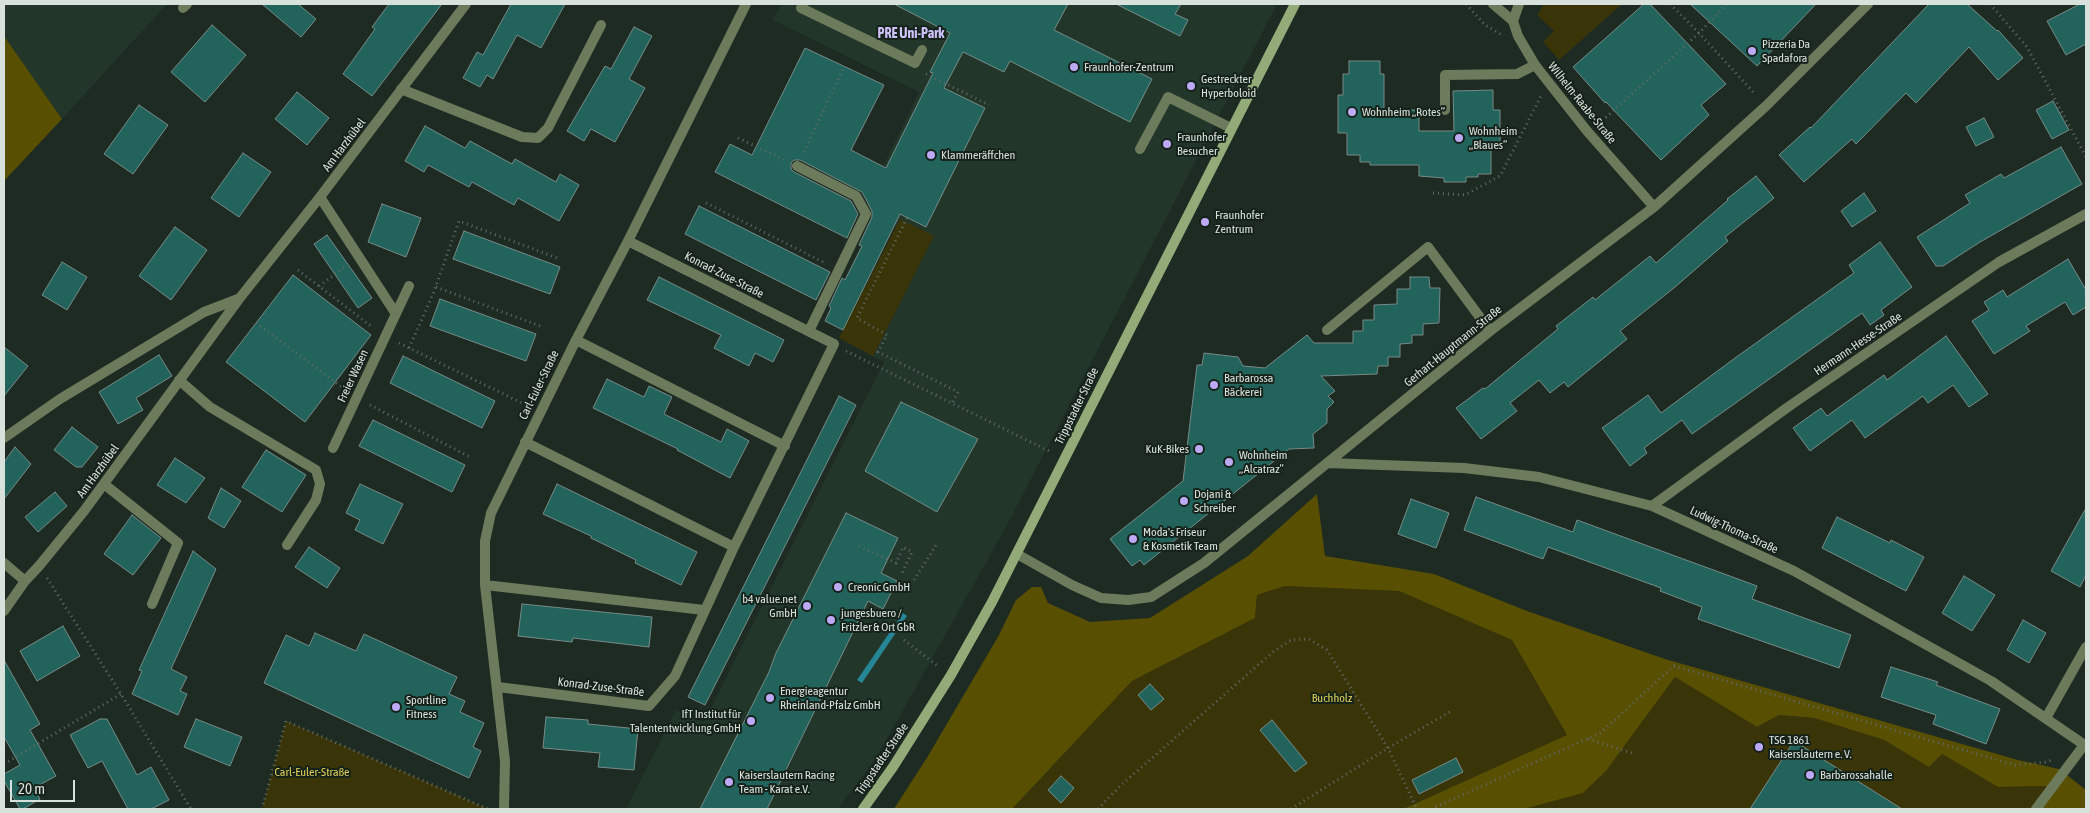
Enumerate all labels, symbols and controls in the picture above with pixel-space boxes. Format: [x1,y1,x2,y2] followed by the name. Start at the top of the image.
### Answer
[878,26,944,42] district label: PRE Uni-Park
[1762,37,1810,65] place label: Pizzeria Da Spadafora
[1746,45,1758,57] marker: Pizzeria Da Spadafora
[1545,59,1619,147] street label: Wilhelm-Raabe-Straße
[1084,60,1174,74] place label: Fraunhofer-Zentrum
[1068,61,1080,73] marker: Fraunhofer-Zentrum
[1201,72,1256,100] place label: Gestreckter Hyperboloid
[1185,80,1197,92] marker: Gestreckter Hyperboloid
[1362,105,1445,119] place label: Wohnheim „Rotes“
[1346,106,1358,118] marker: Wohnheim „Rotes“
[319,116,369,174] street label: Am Harzhübel
[1469,124,1517,152] place label: Wohnheim „Blaues“
[1177,130,1226,158] place label: Fraunhofer Besucher
[1453,132,1465,144] marker: Wohnheim „Blaues“
[1161,138,1173,150] marker: Fraunhofer Besucher
[941,148,1015,162] place label: Klammeräffchen
[925,149,937,161] marker: Klammeräffchen
[1215,208,1264,236] place label: Fraunhofer Zentrum
[1199,216,1211,228] marker: Fraunhofer Zentrum
[682,249,766,301] street label: Konrad-Zuse-Straße
[1401,302,1505,390] street label: Gerhart-Hauptmann-Straße
[1811,309,1905,379] street label: Hermann-Hesse-Straße
[335,347,371,405] street label: Freier Wasen
[516,348,562,422] street label: Carl-Euler-Straße
[1052,365,1102,447] street label: Trippstadter Straße
[1224,371,1273,399] place label: Barbarossa Bäckerei
[1208,379,1220,391] marker: Barbarossa Bäckerei
[74,441,122,501] street label: Am Harzhübel
[1145,442,1189,456] place label: KuK-Bikes
[1193,443,1205,455] marker: KuK-Bikes
[1239,448,1287,476] place label: Wohnheim „Alcatraz“
[1223,456,1235,468] marker: Wohnheim „Alcatraz“
[1194,487,1236,515] place label: Dojani & Schreiber
[1178,495,1190,507] marker: Dojani & Schreiber
[1688,503,1780,557] street label: Ludwig-Thoma-Straße
[1143,525,1218,553] place label: Moda's Friseur & Kosmetik Team
[1127,533,1139,545] marker: Moda's Friseur & Kosmetik Team
[848,580,910,594] place label: Creonic GmbH
[832,581,844,593] marker: Creonic GmbH
[742,592,797,620] place label: b4 value.net GmbH
[801,600,813,612] marker: b4 value.net GmbH
[841,606,915,634] place label: jungesbuero / Fritzler & Ort GbR
[825,614,837,626] marker: jungesbuero / Fritzler & Ort GbR
[557,675,645,699] street label: Konrad-Zuse-Straße
[780,684,881,712] place label: Energieagentur Rheinland-Pfalz GmbH
[1312,691,1352,705] park label: Buchholz
[764,692,776,704] marker: Energieagentur Rheinland-Pfalz GmbH
[406,693,446,721] place label: Sportline Fitness
[390,701,402,713] marker: Sportline Fitness
[630,707,741,735] place label: IfT Institut für Talententwicklung GmbH
[745,715,757,727] marker: IfT Institut für Talententwicklung GmbH
[853,720,911,798] street label: Trippstadter Straße
[1769,733,1852,761] place label: TSG 1861 Kaiserslautern e. V.
[1753,741,1765,753] marker: TSG 1861 Kaiserslautern e. V.
[274,765,350,779] park label: Carl-Euler-Straße
[739,768,835,796] place label: Kaiserslautern Racing Team - Karat e.V.
[1820,768,1892,782] place label: Barbarossahalle
[1804,769,1816,781] marker: Barbarossahalle
[12,770,78,802] scale bar
[723,776,735,788] marker: Kaiserslautern Racing Team - Karat e.V.
[18,780,45,797] text: 20 m

